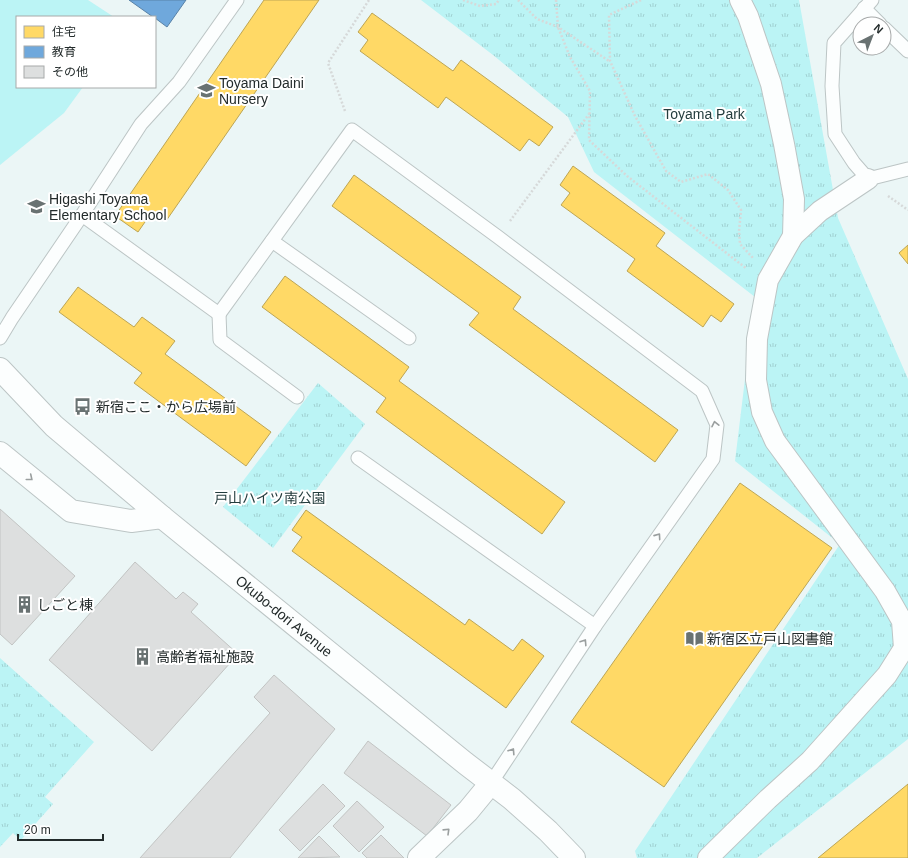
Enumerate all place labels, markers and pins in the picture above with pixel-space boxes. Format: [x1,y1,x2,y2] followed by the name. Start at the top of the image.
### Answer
[219,75,304,107] place label: Toyama Daini Nursery
[196,81,216,101] school or university icon: Toyama Daini Nursery
[49,191,167,223] place label: Higashi Toyama Elementary School
[26,197,46,217] school or university icon: Higashi Toyama Elementary School
[73,397,93,417] bus stop icon: 新宿ここ・から広場前
[96,399,236,415] place label: 新宿ここ・から広場前
[14,595,34,615] building icon: しごと棟
[37,597,93,613] place label: しごと棟
[684,629,704,649] library icon: 新宿区立戸山図書館
[707,631,833,647] place label: 新宿区立戸山図書館
[133,647,153,667] building icon: 高齢者福祉施設
[156,649,254,665] place label: 高齢者福祉施設

